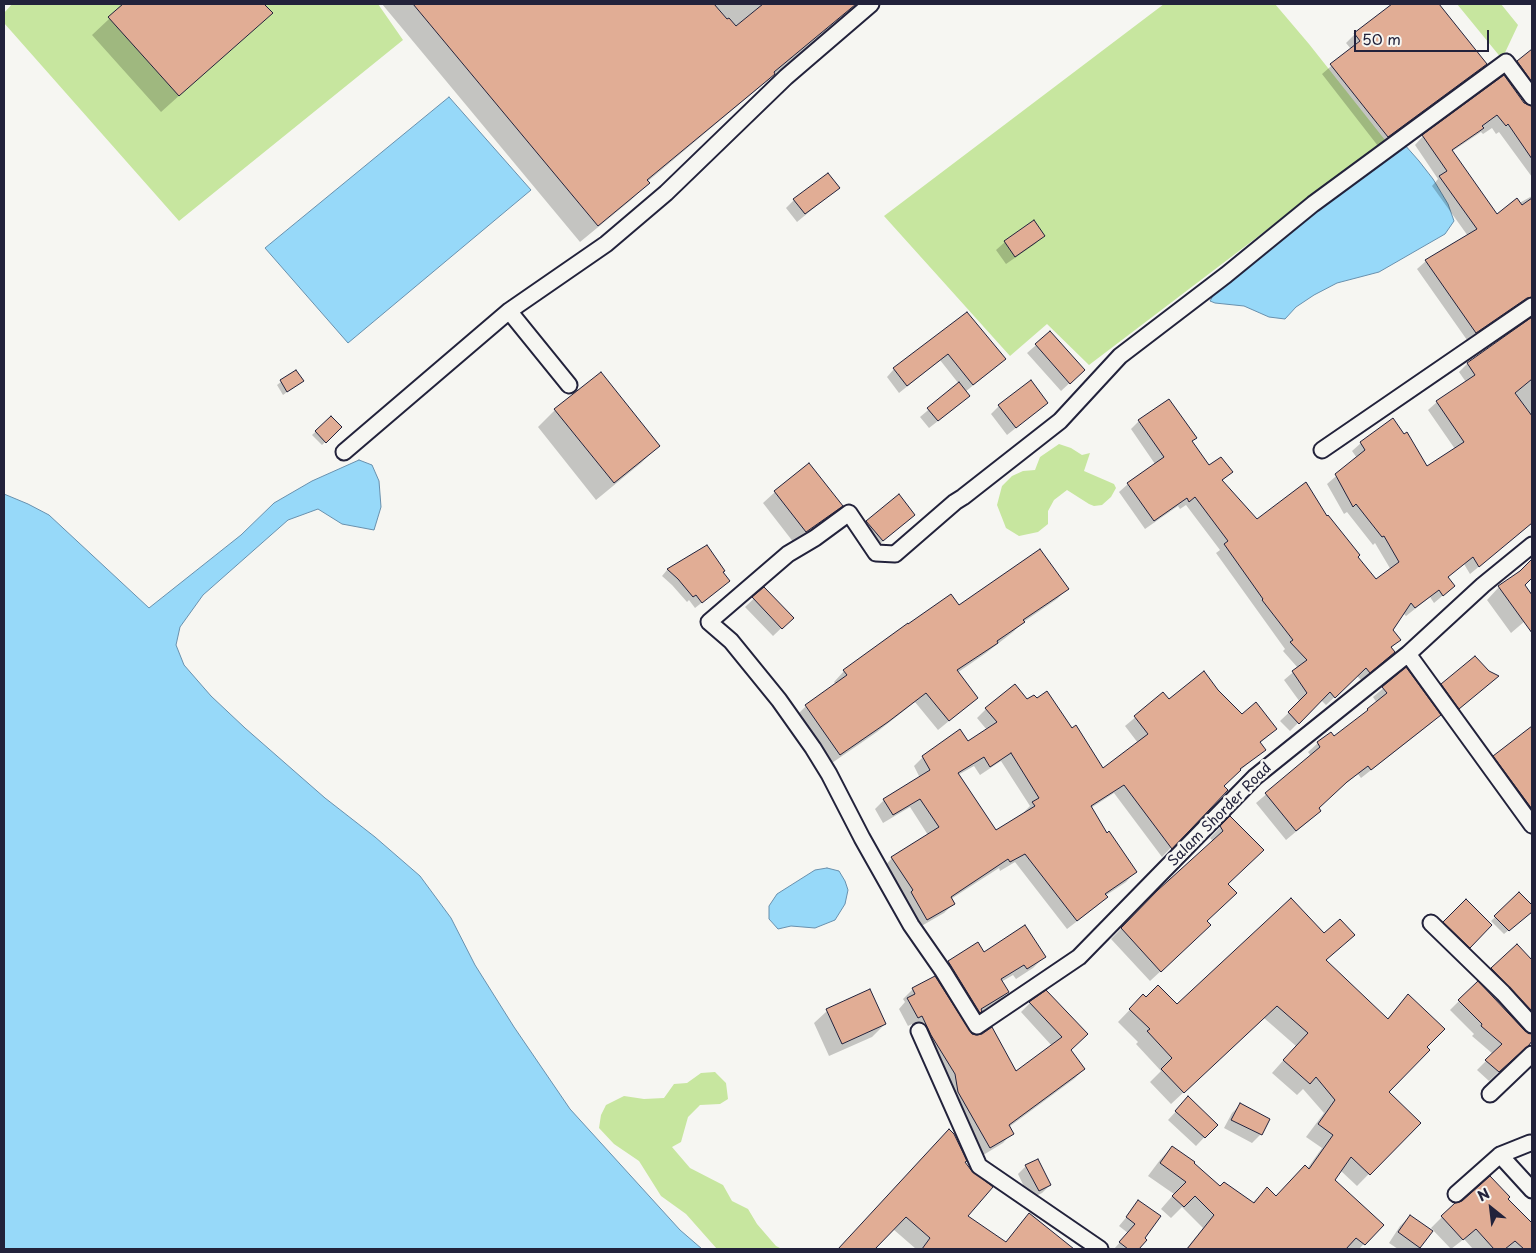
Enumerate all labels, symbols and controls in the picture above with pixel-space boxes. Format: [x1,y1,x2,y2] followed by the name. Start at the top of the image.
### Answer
[1356,20,1491,52] scale bar
[1362,27,1401,50] text: 50 m
[1165,760,1275,870] street label: Salam Shorder Road
[1466,1183,1516,1233] north arrow
[1474,1183,1493,1206] text: N

